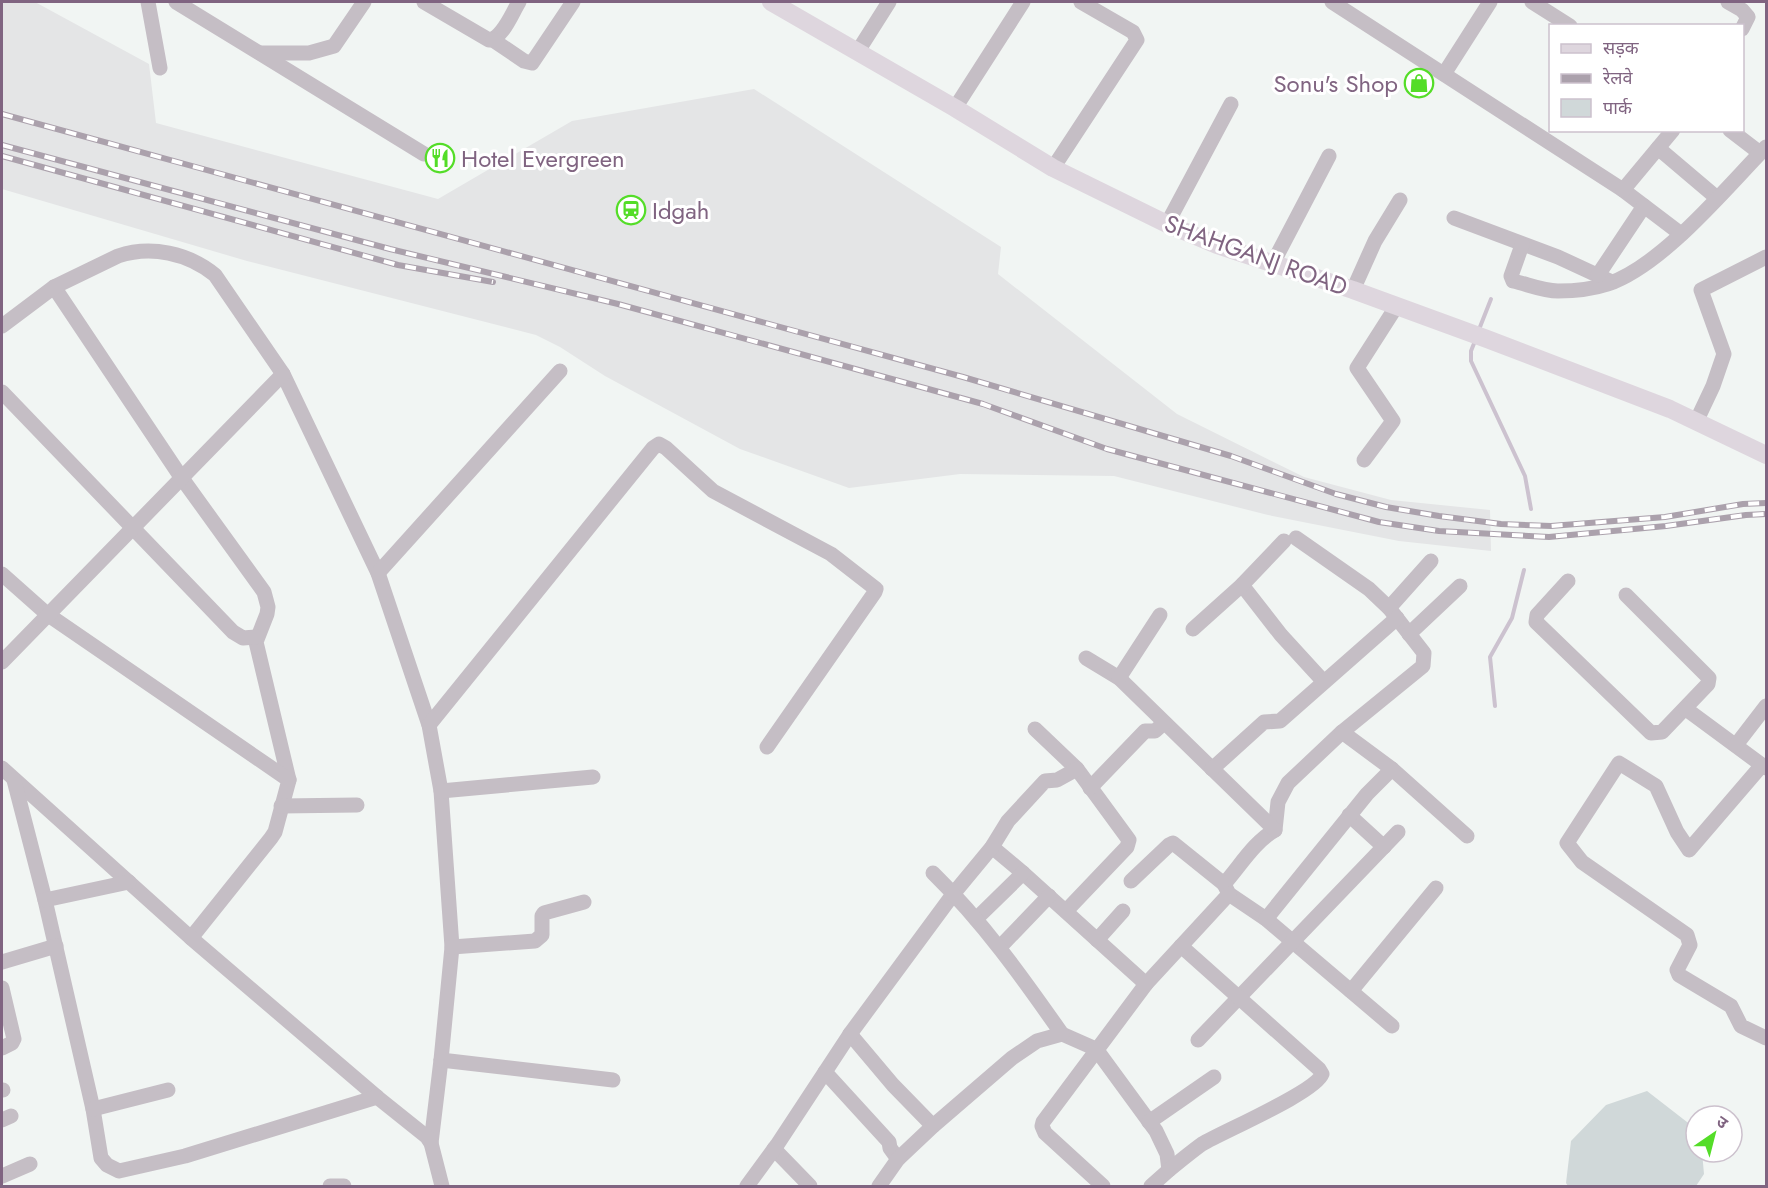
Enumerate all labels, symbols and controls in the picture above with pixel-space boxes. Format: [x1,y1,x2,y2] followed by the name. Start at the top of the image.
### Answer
[1549,24,1744,132] legend
[1603,35,1640,61] text: सड़क
[1602,65,1634,91] text: रेलवे
[1273,66,1398,101] place label: Sonu's Shop
[1403,67,1435,99] shop icon: Sonu's Shop
[1603,95,1633,121] text: पार्क
[461,141,625,176] place label: Hotel Evergreen
[424,142,456,174] restaurant icon: Hotel Evergreen
[652,193,709,228] place label: Idgah
[615,194,647,226] station icon: Idgah
[1160,206,1352,304] street label: SHAHGANJ ROAD
[1684,1104,1744,1164] north arrow
[1712,1110,1733,1135] text: उ

